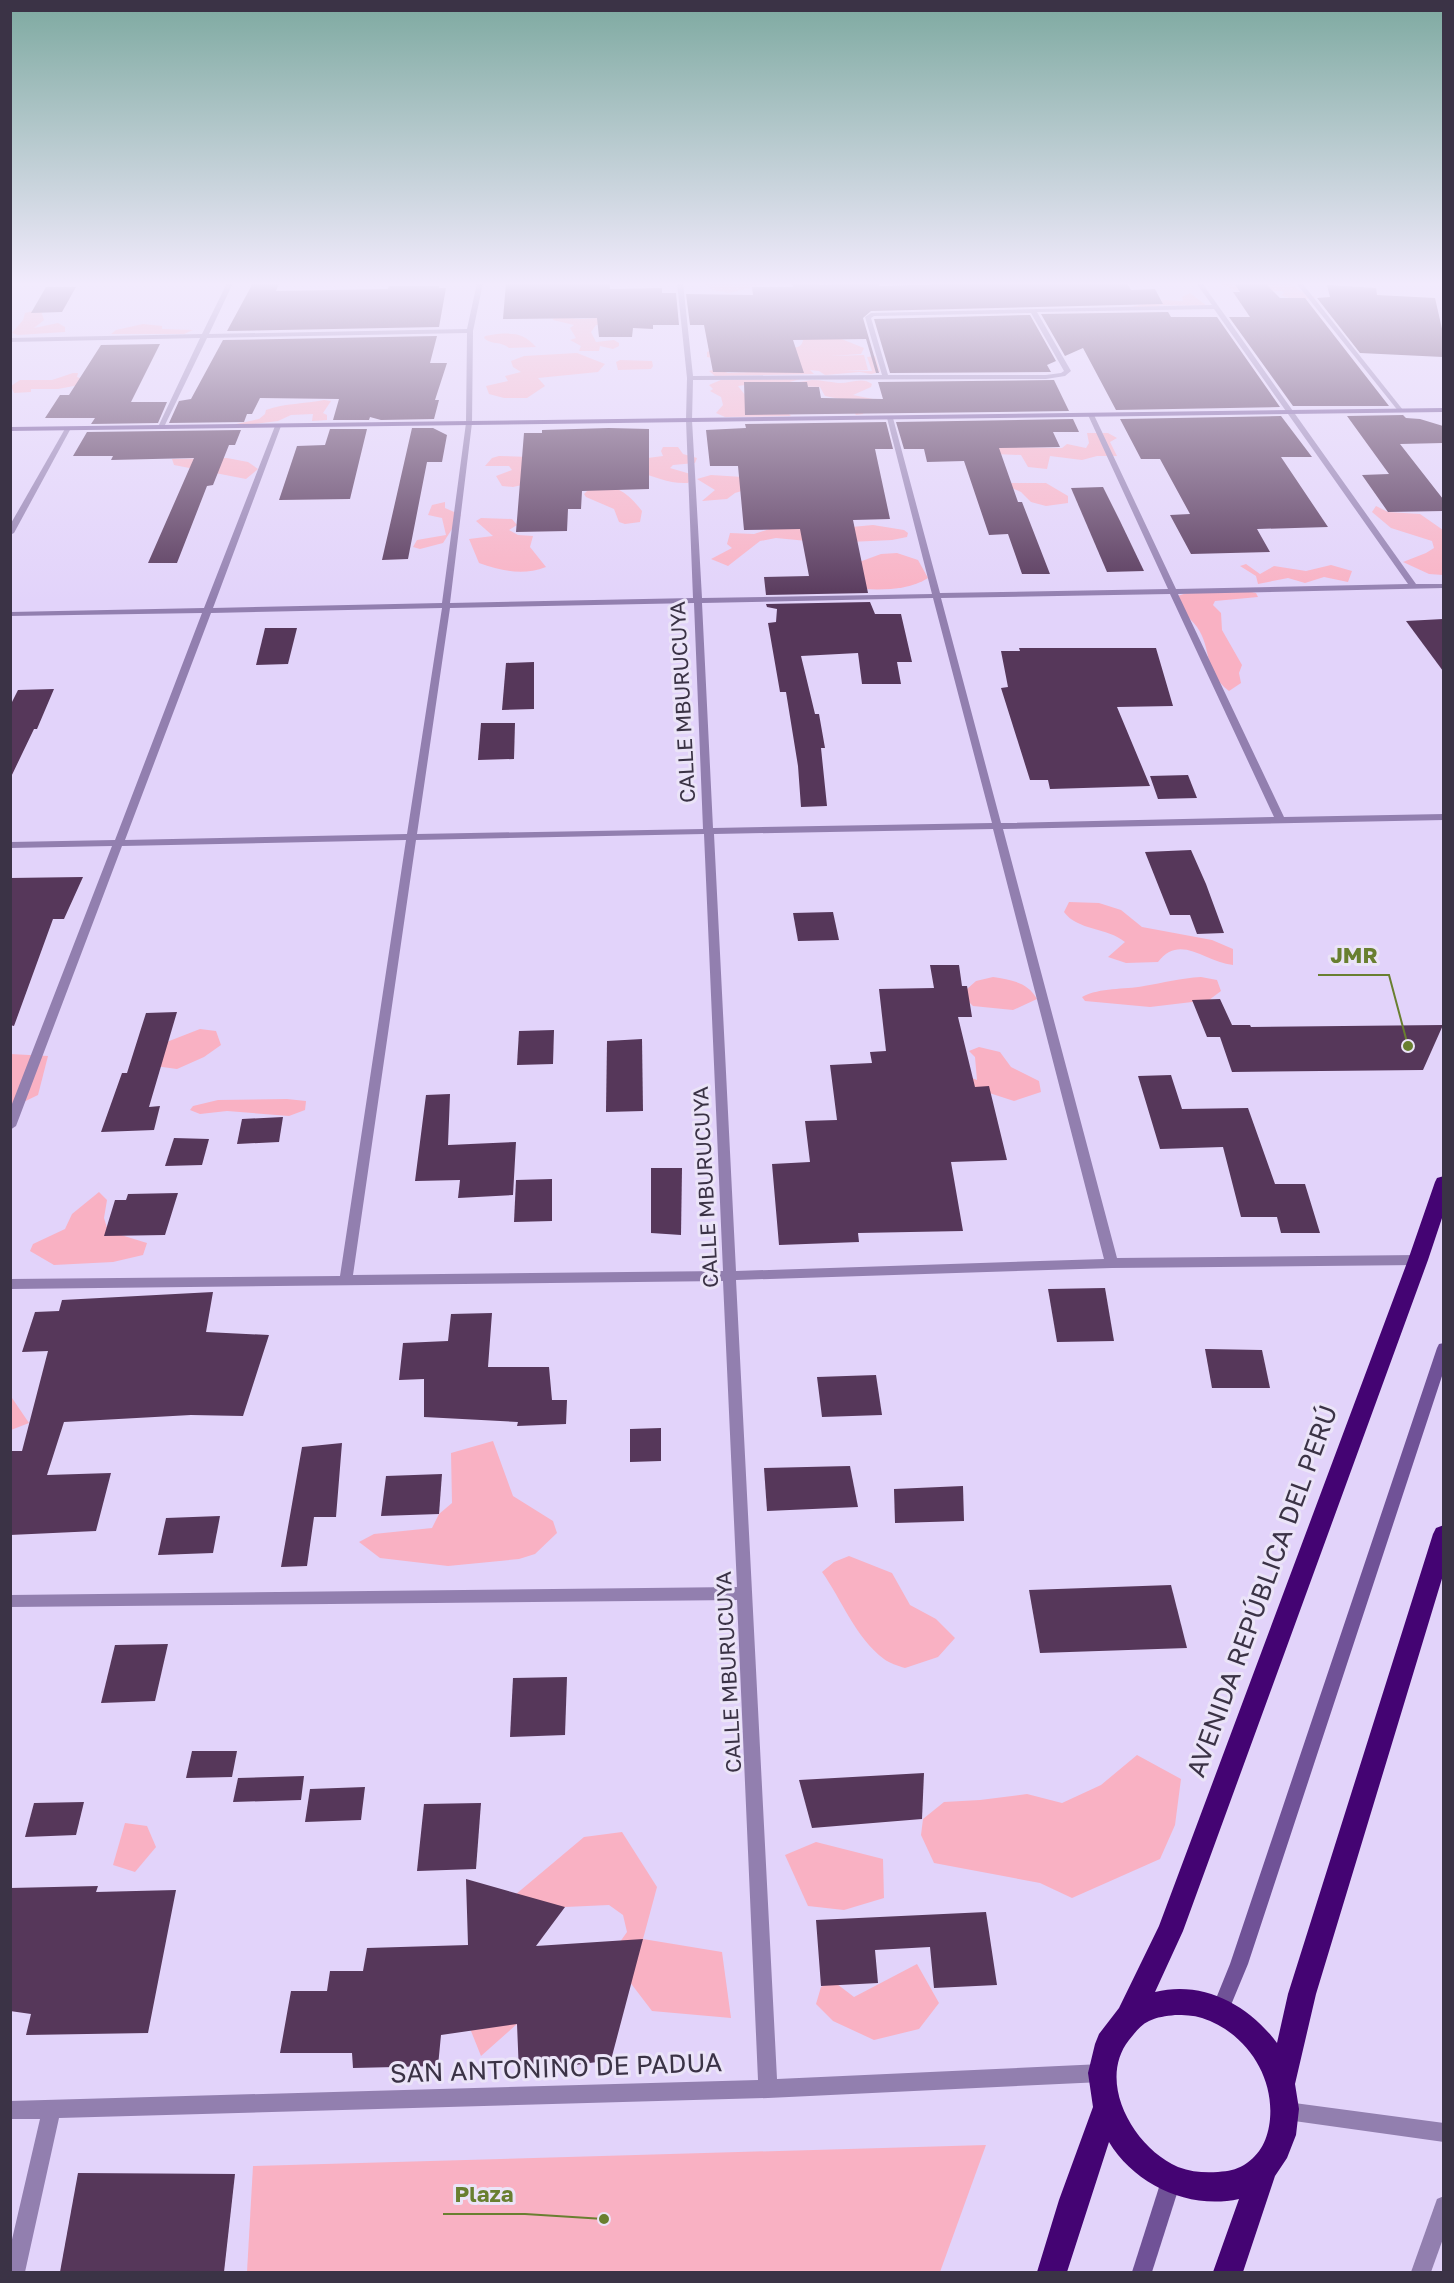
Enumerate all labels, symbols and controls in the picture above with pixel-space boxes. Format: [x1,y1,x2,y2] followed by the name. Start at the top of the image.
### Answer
[664,601,700,804] street label: CALLE MBURUCUYA
[1318,935,1389,975] callout: JMR
[1330,941,1378,968] text: JMR
[687,1086,723,1289] street label: CALLE MBURUCUYA
[1180,1401,1343,1781] street label: AVENIDA REPÚBLICA DEL PERÚ
[710,1571,746,1774] street label: CALLE MBURUCUYA
[389,2046,723,2089] street label: SAN ANTONINO DE PADUA
[443,2174,525,2214] callout: Plaza
[455,2180,513,2207] text: Plaza

